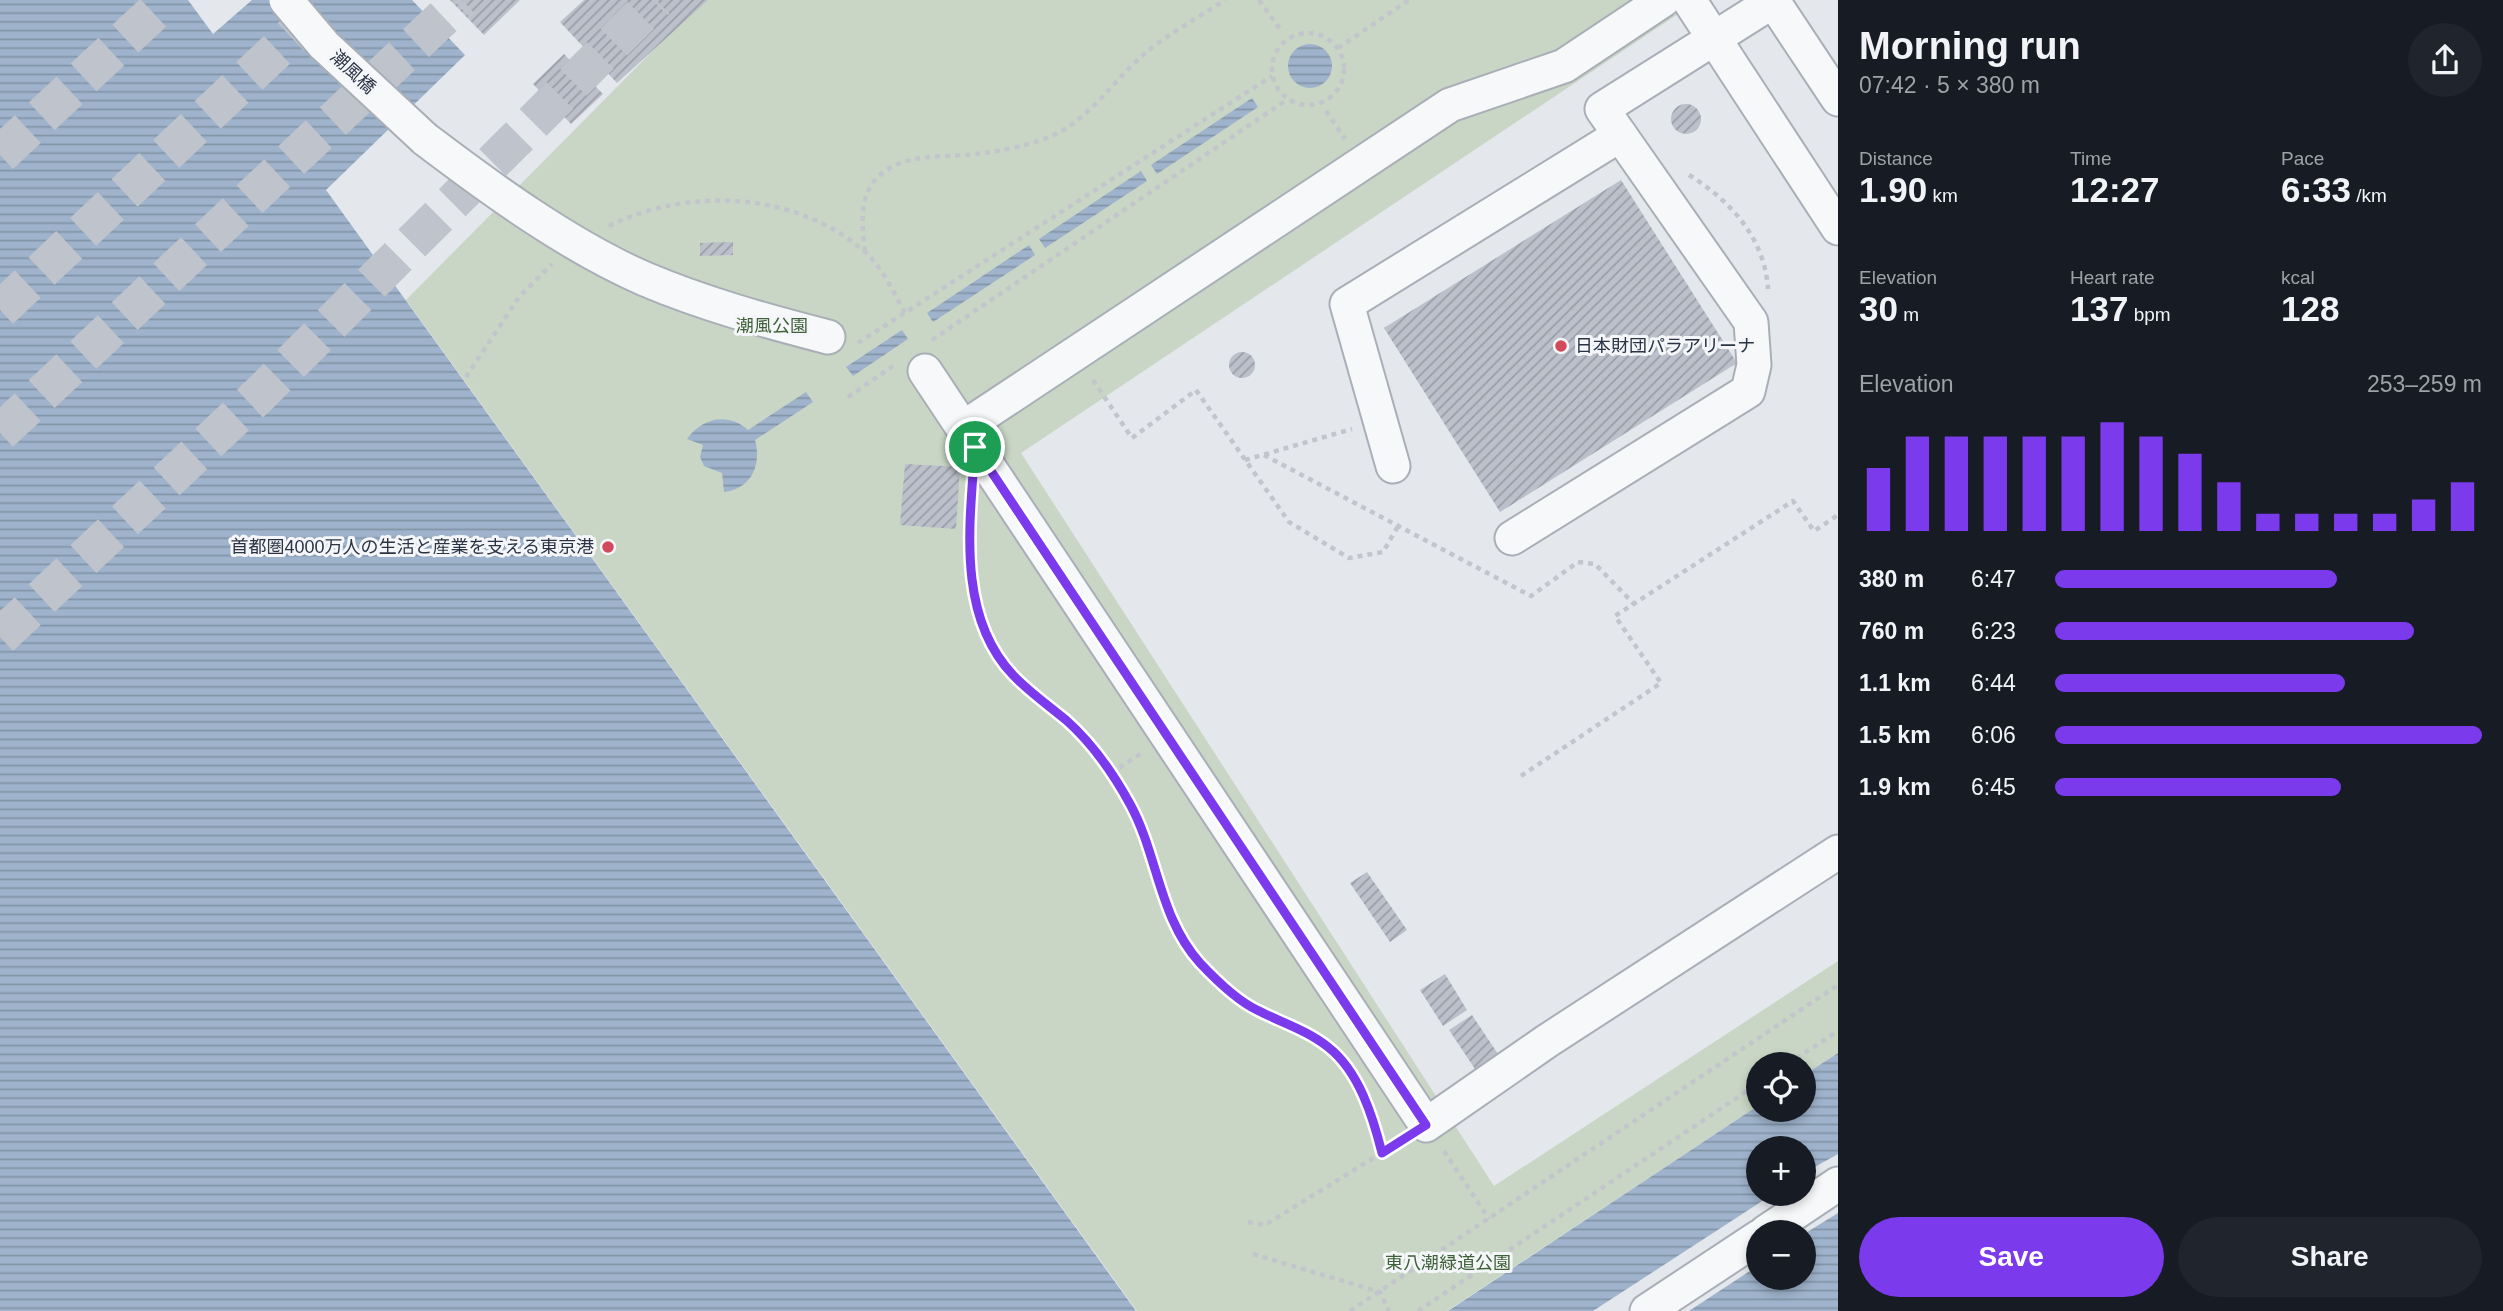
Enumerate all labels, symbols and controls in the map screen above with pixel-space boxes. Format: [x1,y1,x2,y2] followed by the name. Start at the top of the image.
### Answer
[2408,23,2482,97] button: share
[1859,25,2081,67] text: Morning run
[326,46,380,98] street label: 潮風橋
[1859,72,2040,98] text: 07:42 · 5 × 380 m
[1859,148,1933,169] text: Distance
[2070,148,2112,169] text: Time
[2281,148,2324,169] text: Pace
[1859,170,1927,209] text: 1.90
[2070,170,2160,209] text: 12:27
[2281,170,2351,209] text: 6:33
[1927,185,1958,206] text: km
[2351,185,2387,206] text: /km
[1859,267,1937,288] text: Elevation
[2070,267,2154,288] text: Heart rate
[2281,267,2315,288] text: kcal
[1859,289,1898,328] text: 30
[2070,289,2128,328] text: 137
[2281,289,2339,328] text: 128
[1898,304,1919,325] text: m
[2128,304,2171,325] text: bpm
[736,316,808,336] park label: 潮風公園
[1575,336,1755,356] place label: 日本財団パラアリーナ
[1553,338,1569,354] marker: 日本財団パラアリーナ
[1859,371,1954,397] text: Elevation
[2367,371,2482,397] text: 253–259 m
[945,417,1005,477] pin
[956,428,994,466] icon: arrive
[230,537,594,557] place label: 首都圏4000万人の生活と産業を支える東京港
[600,539,616,555] marker: 首都圏4000万人の生活と産業を支える東京港
[1859,566,1924,592] text: 380 m
[1971,566,2016,592] text: 6:47
[1859,618,1924,644] text: 760 m
[1971,618,2016,644] text: 6:23
[1859,670,1931,696] text: 1.1 km
[1971,670,2016,696] text: 6:44
[1859,722,1931,748] text: 1.5 km
[1971,722,2016,748] text: 6:06
[1859,774,1931,800] text: 1.9 km
[1971,774,2016,800] text: 6:45
[1746,1052,1816,1290] map controls
[1746,1052,1816,1122] button: locate
[1746,1136,1816,1206] button: +
[1859,1217,2164,1297] button: Save
[2178,1217,2482,1297] button: Share
[1746,1220,1816,1290] button: −
[1385,1253,1511,1273] park label: 東八潮緑道公園

